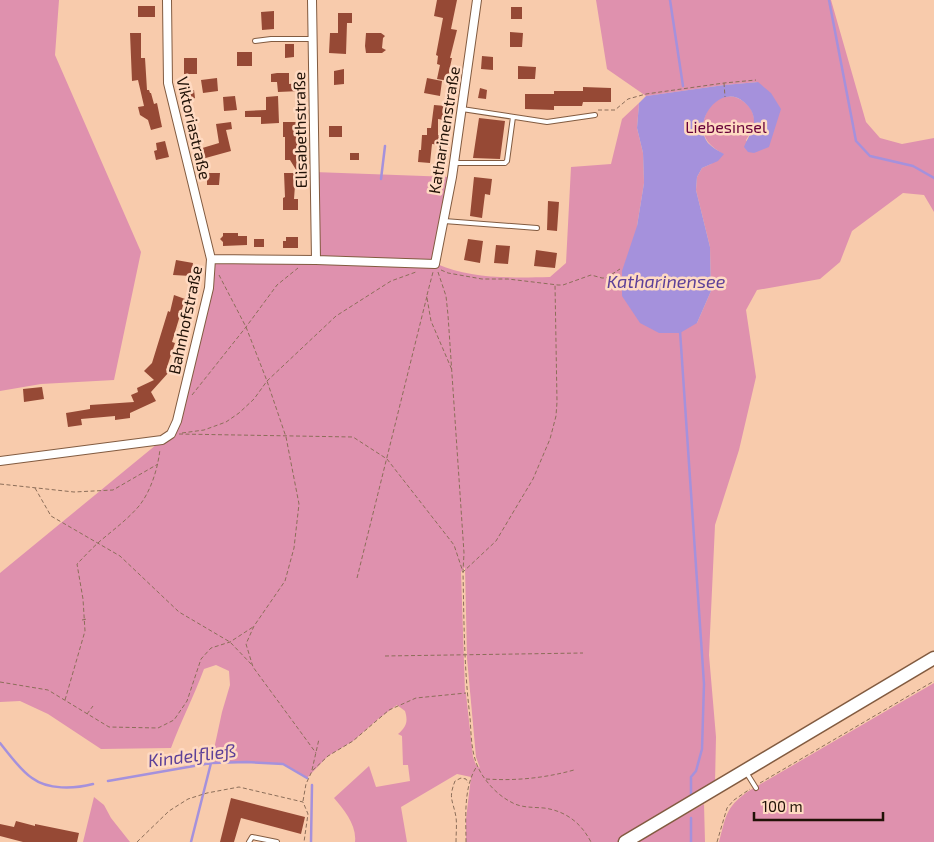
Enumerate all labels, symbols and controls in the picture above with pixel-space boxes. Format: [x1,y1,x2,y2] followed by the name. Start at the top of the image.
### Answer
[424,65,463,195] street label: Katharinenstraße
[289,72,310,188] street label: Elisabethstraße
[173,75,216,181] street label: Viktoriastraße
[685,117,767,136] park label: Liebesinsel
[164,264,205,376] street label: Bahnhofstraße
[607,270,726,292] water label: Katharinensee
[146,739,237,771] water label: Kindelfließ
[754,790,883,822] scale bar
[762,797,803,815] text: 100 m

